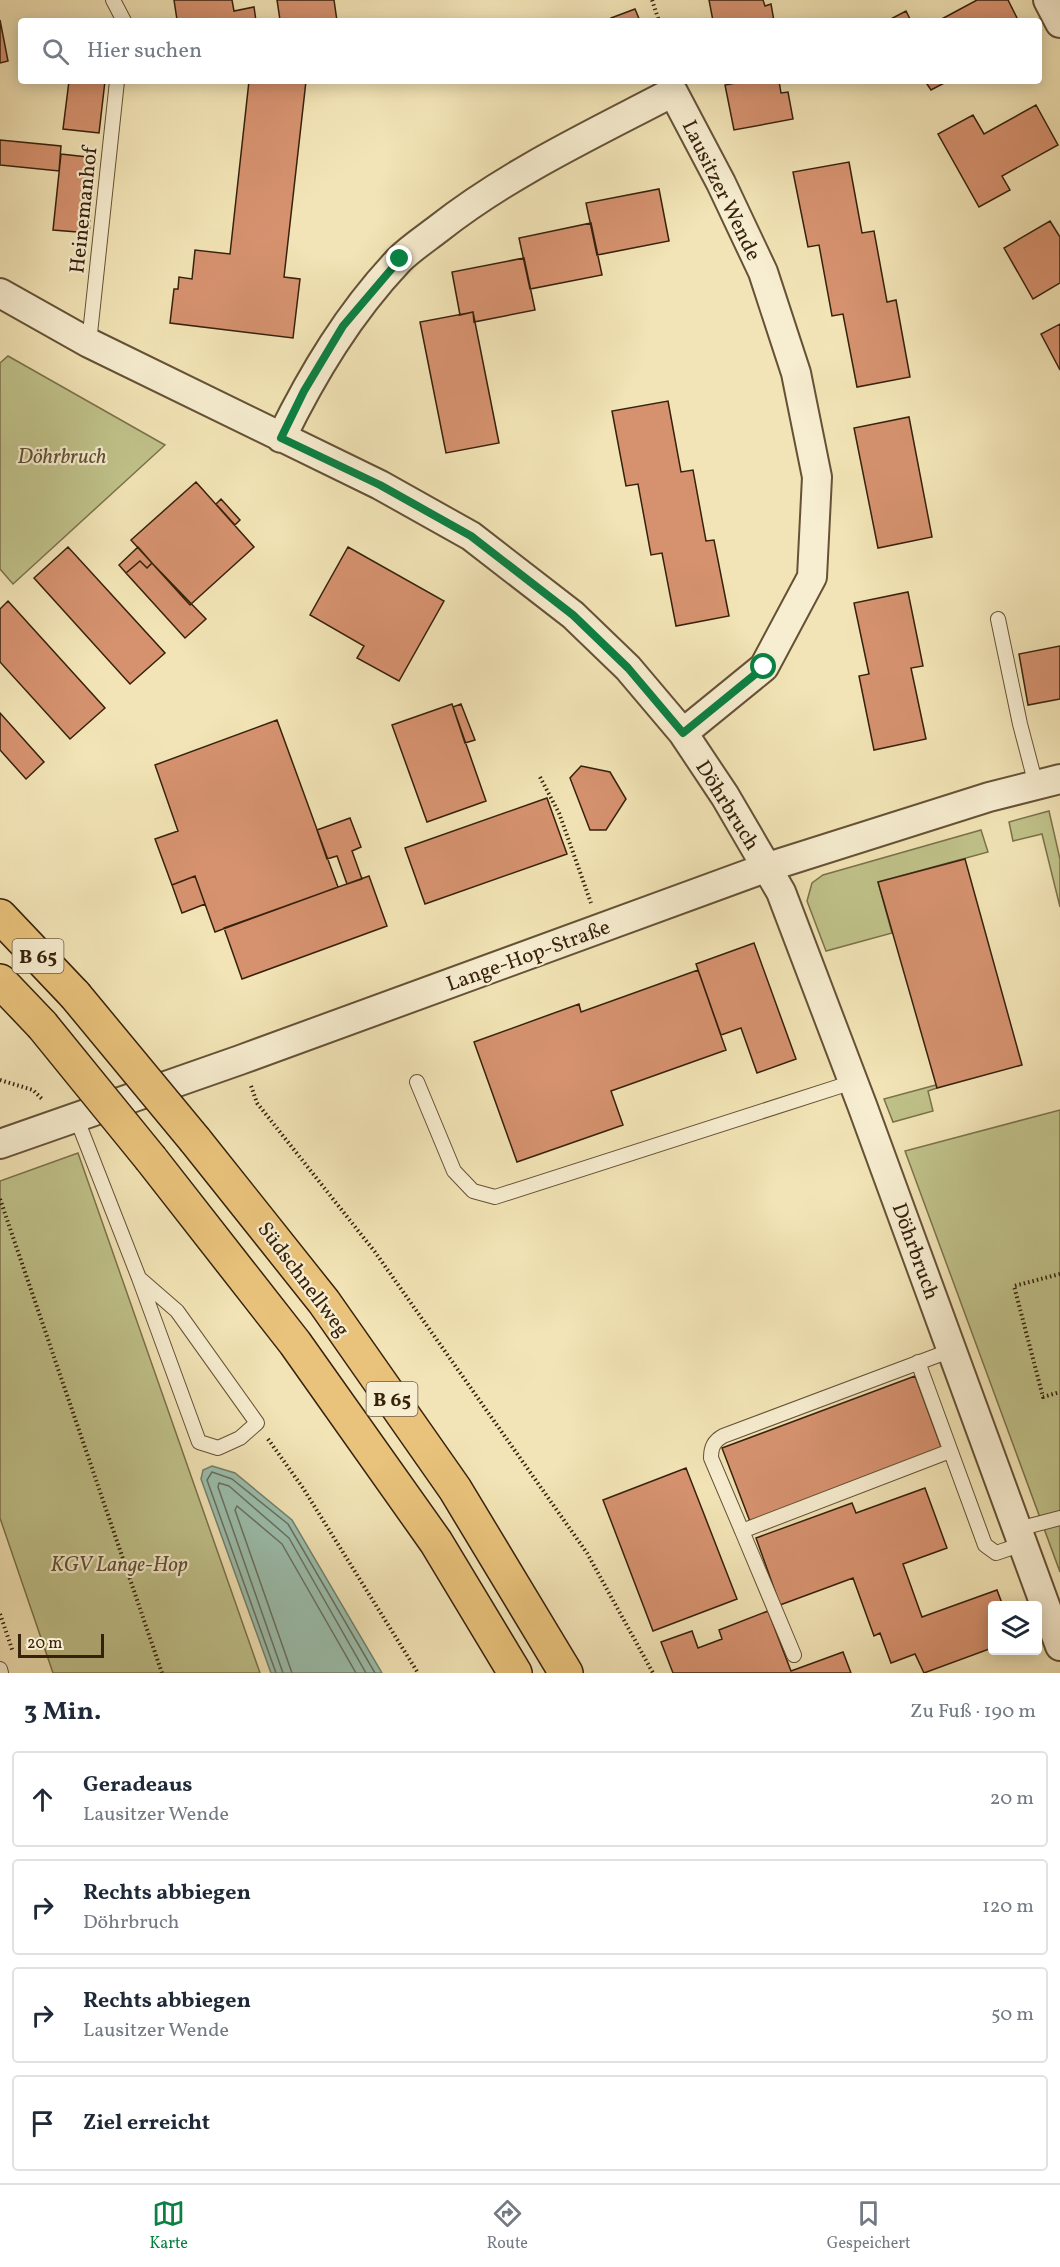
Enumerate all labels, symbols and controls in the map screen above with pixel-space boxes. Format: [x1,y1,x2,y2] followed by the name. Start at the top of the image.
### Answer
[18,18,1042,84] search box
[39,35,72,68] icon: search
[87,36,202,67] text: Hier suchen
[674,115,767,266] street label: Lausitzer Wende
[63,144,106,275] street label: Heinemanhof
[386,245,412,271] route end
[18,443,107,472] park label: Döhrbruch
[750,653,776,679] route start
[688,755,766,856] street label: Döhrbruch
[443,913,614,999] street label: Lange-Hop-Straße
[12,939,63,973] road number: B 65
[884,1199,946,1304] street label: Döhrbruch
[250,1216,356,1344] street label: Südschnellweg
[366,1382,418,1416] road number: B 65
[50,1551,188,1580] park label: KGV Lange-Hop
[988,1601,1042,1655] map controls
[988,1601,1042,1655] button: layers
[18,1631,104,1658] scale bar
[27,1633,62,1655] text: 20 m
[24,1694,101,1730] text: 3 Min.
[910,1698,1036,1726] text: Zu Fuß · 190 m
[83,1770,193,1801] text: Geradeaus
[26,1783,59,1816] icon: ahead
[990,1785,1034,1813] text: 20 m
[83,1801,229,1829] text: Lausitzer Wende
[83,1878,251,1909] text: Rechts abbiegen
[26,1891,59,1924] icon: right
[982,1893,1034,1921] text: 120 m
[83,1909,179,1937] text: Döhrbruch
[83,1986,251,2017] text: Rechts abbiegen
[26,1999,59,2032] icon: right
[991,2001,1034,2029] text: 50 m
[83,2017,229,2045] text: Lausitzer Wende
[26,2107,59,2140] icon: arrive
[83,2108,210,2139] text: Ziel erreicht
[149,2197,188,2255] tab: Karte
[487,2197,528,2255] tab: Route
[827,2197,911,2255] tab: Gespeichert

